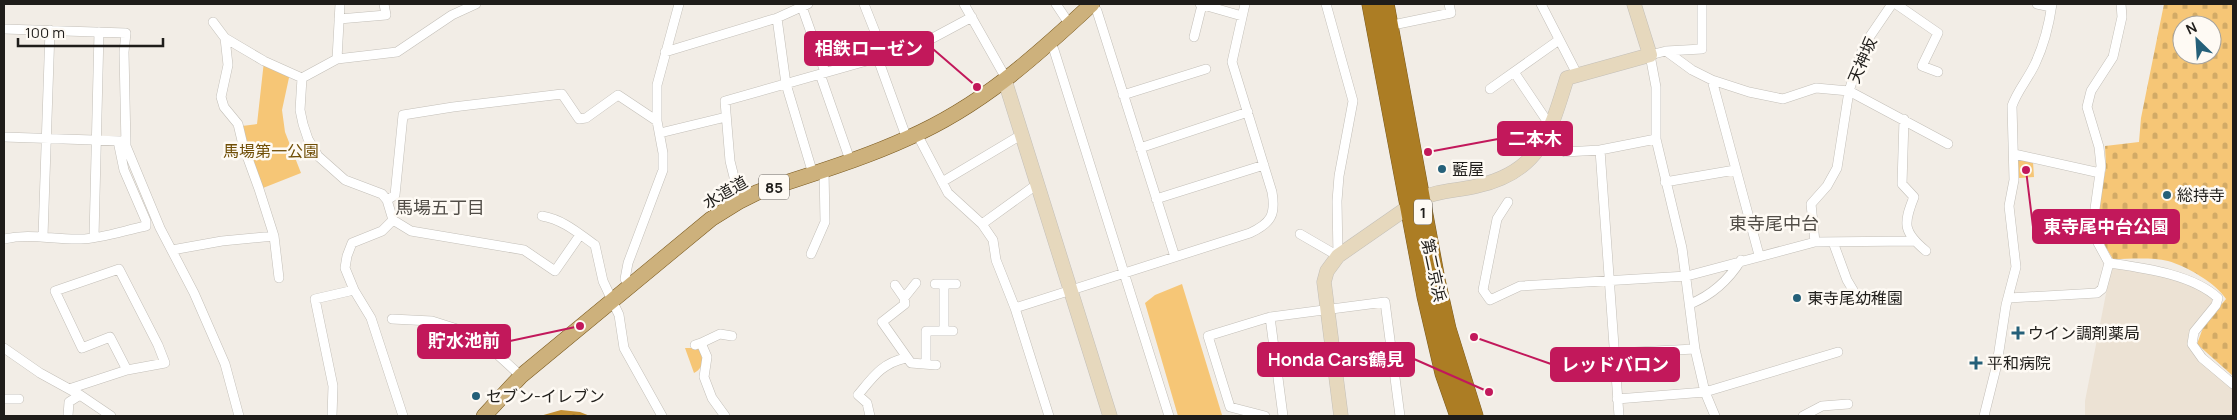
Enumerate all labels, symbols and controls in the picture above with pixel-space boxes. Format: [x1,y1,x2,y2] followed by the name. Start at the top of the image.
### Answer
[18,15,162,47] scale bar
[2172,15,2222,65] north arrow
[2183,17,2200,39] text: N
[25,22,65,43] text: 100 m
[805,32,933,65] callout: 相鉄ローゼン
[1842,34,1882,86] street label: 天神坂
[815,36,923,60] text: 相鉄ローゼン
[1498,122,1572,155] callout: 二本木
[1508,126,1562,150] text: 二本木
[223,140,319,162] park label: 馬場第一公園
[1452,158,1484,180] place label: 藍屋
[1436,163,1448,175] marker: 藍屋
[699,170,751,214] street label: 水道道
[759,174,789,200] road number: 85
[2177,184,2225,206] place label: 総持寺
[2161,189,2173,201] marker: 総持寺
[395,195,485,219] district label: 馬場五丁目
[1414,200,1432,224] road number: 1
[2033,210,2179,243] callout: 東寺尾中台公園
[1729,211,1819,235] district label: 東寺尾中台
[2043,214,2169,238] text: 東寺尾中台公園
[1417,236,1451,304] street label: 第二京浜
[1807,287,1903,309] place label: 東寺尾幼稚園
[1791,292,1803,304] marker: 東寺尾幼稚園
[2028,322,2140,344] place label: ウイン調剤薬局
[418,325,510,358] callout: 貯水池前
[2012,327,2024,339] marker: ウイン調剤薬局
[428,328,500,352] text: 貯水池前
[1258,343,1414,376] callout: Honda Cars鶴見
[1268,347,1404,371] text: Honda Cars鶴見
[1551,348,1679,381] callout: レッドバロン
[1561,352,1669,376] text: レッドバロン
[1987,352,2051,374] place label: 平和病院
[1969,356,1983,370] marker: 平和病院
[486,385,605,407] place label: セブン-イレブン
[470,390,482,402] marker: セブン-イレブン

